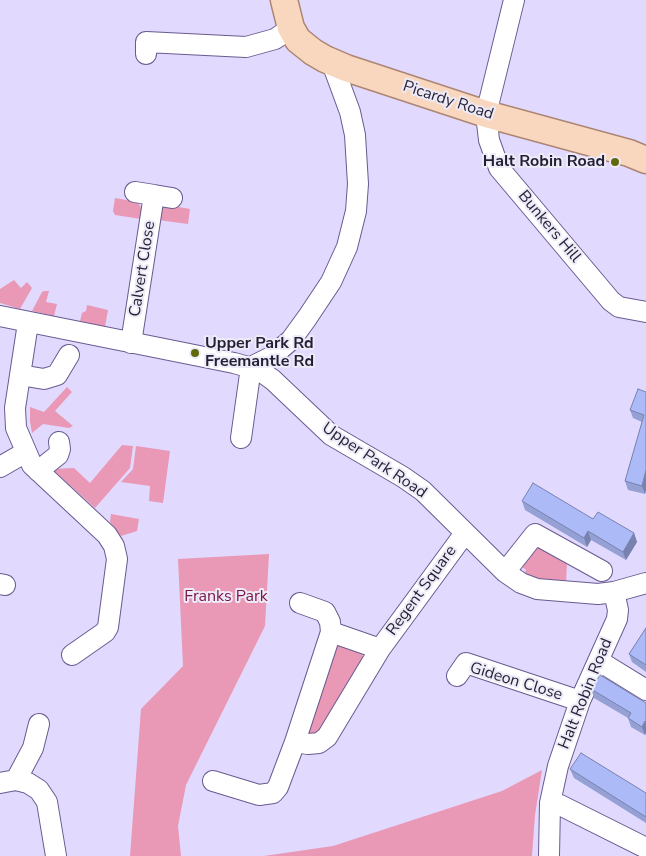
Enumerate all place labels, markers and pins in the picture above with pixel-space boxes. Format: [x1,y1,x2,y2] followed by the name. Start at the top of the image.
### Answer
[483,152,605,172] place label: Halt Robin Road
[609,156,621,168] marker: Halt Robin Road
[205,334,314,372] place label: Upper Park Rd Freemantle Rd
[189,347,201,359] marker: Upper Park Rd Freemantle Rd

